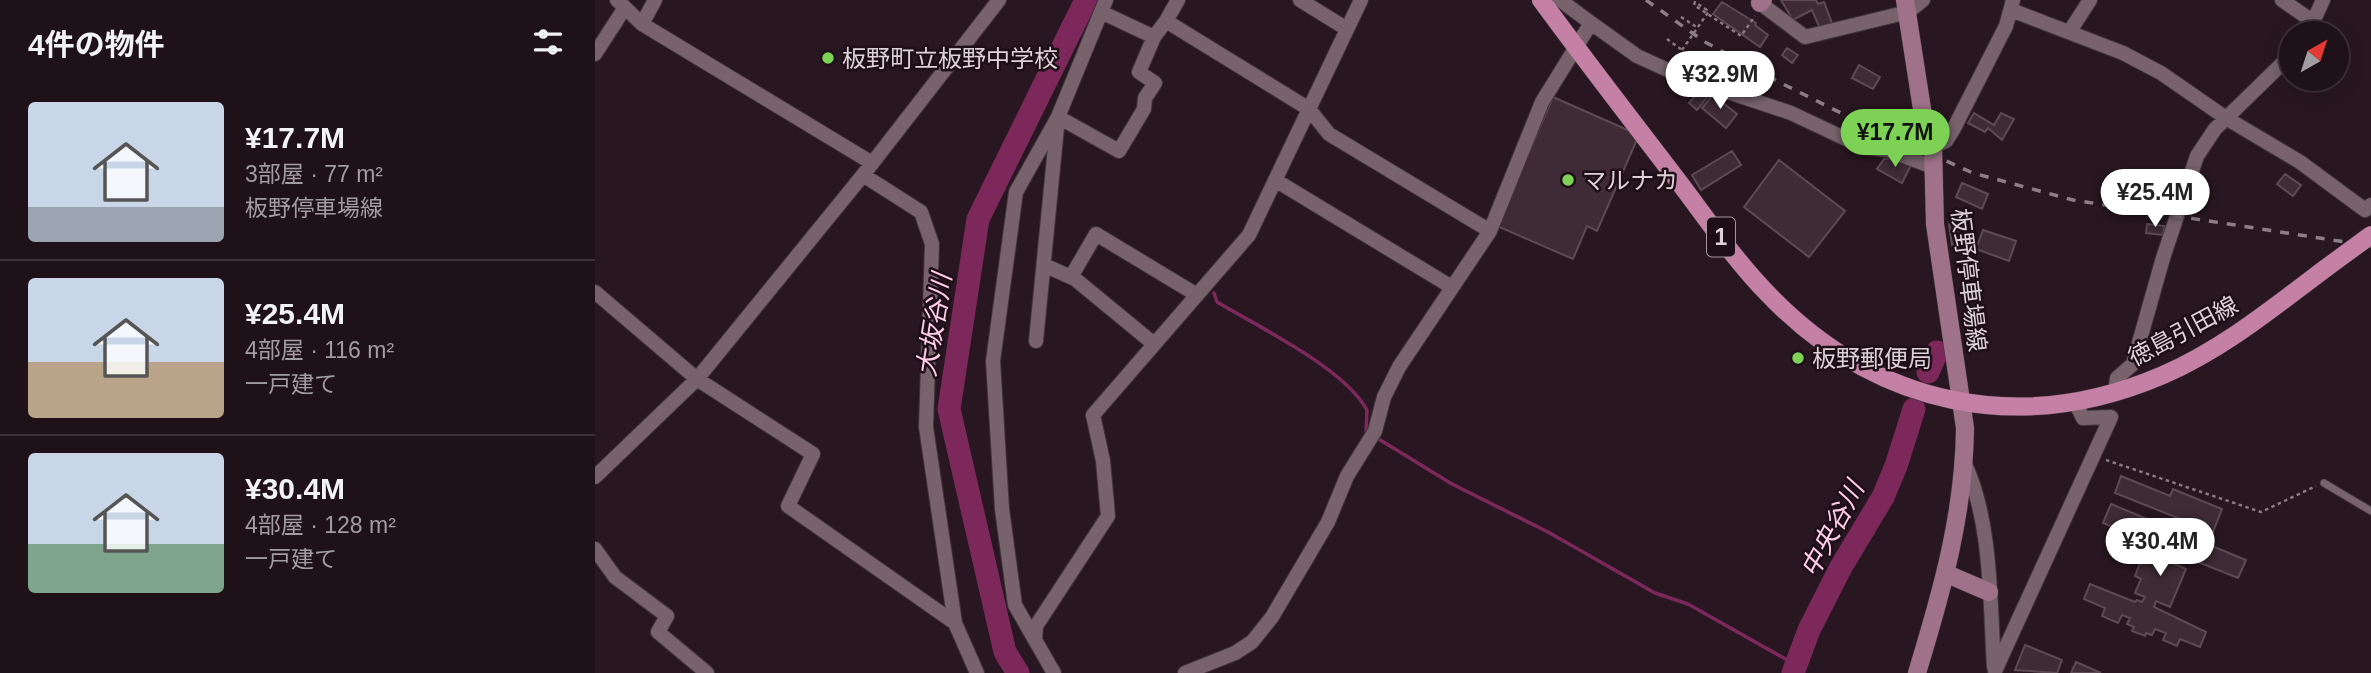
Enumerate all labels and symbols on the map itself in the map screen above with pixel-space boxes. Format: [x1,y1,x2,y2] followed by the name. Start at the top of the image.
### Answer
[2279,21,2349,91] north arrow
[842,45,1058,72] place label: 板野町立板野中学校
[820,50,836,66] marker: 板野町立板野中学校
[1663,52,1777,111] pin: ¥32.9M
[1838,110,1952,169] pin: ¥17.7M
[1582,167,1678,194] place label: マルナカ
[2098,170,2212,229] pin: ¥25.4M
[1560,172,1576,188] marker: マルナカ
[1947,207,1991,353] street label: 板野停車場線
[1707,218,1735,256] road number: 1
[911,268,957,379] water label: 大坂谷川
[2124,291,2242,371] street label: 徳島引田線
[1812,345,1932,372] place label: 板野郵便局
[1790,350,1806,366] marker: 板野郵便局
[1794,473,1871,582] water label: 中央谷川
[2103,518,2217,578] pin: ¥30.4M

